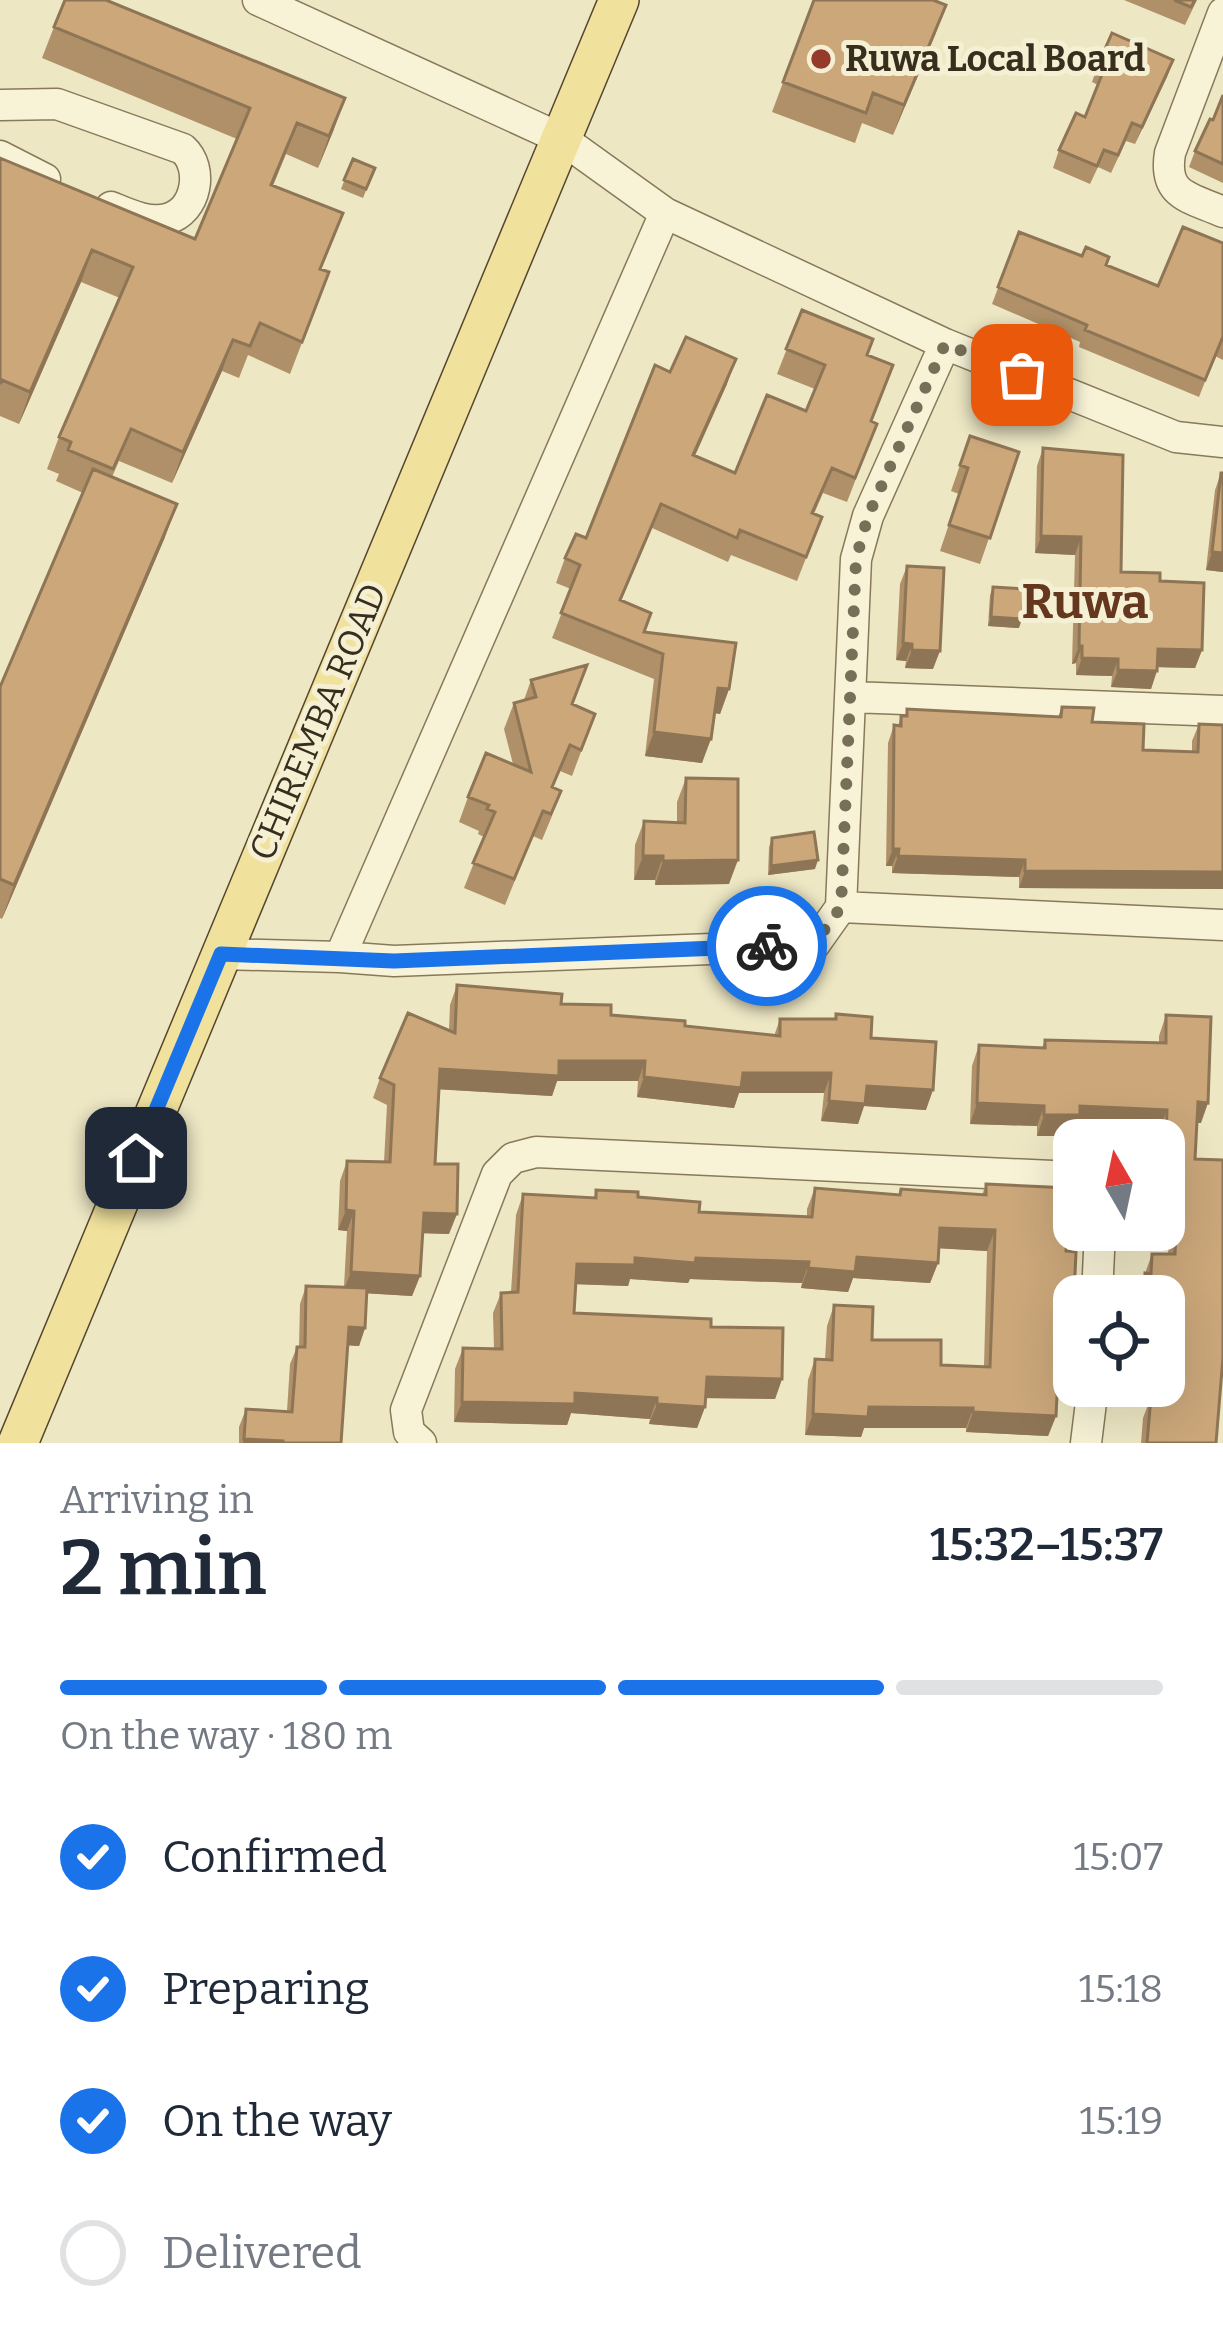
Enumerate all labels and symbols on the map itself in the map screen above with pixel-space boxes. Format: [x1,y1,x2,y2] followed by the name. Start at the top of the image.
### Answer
[845,37,1145,81] place label: Ruwa Local Board
[808,46,834,72] marker: Ruwa Local Board
[971,324,1073,426] pin
[1022,573,1148,631] district label: Ruwa
[240,577,396,867] street label: CHIREMBA ROAD
[707,886,827,1006] courier
[85,1107,187,1209] pin
[1053,1119,1185,1251] north arrow

